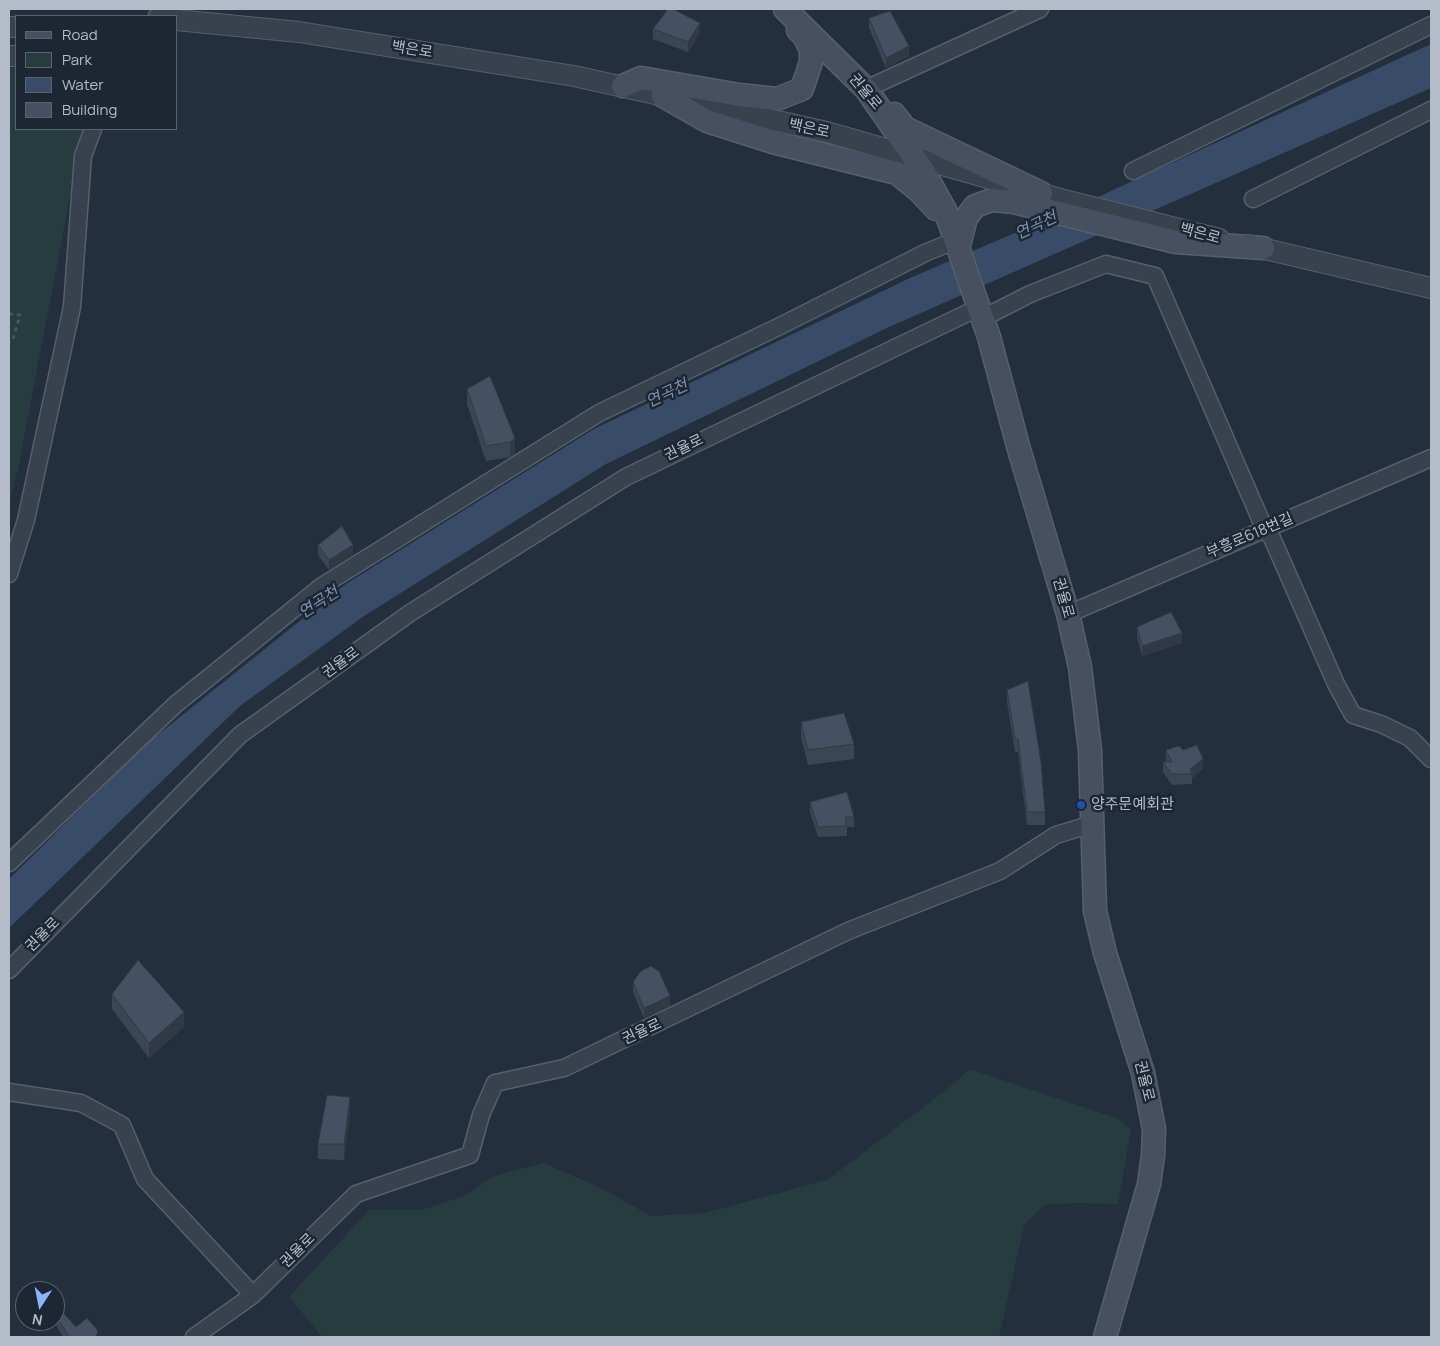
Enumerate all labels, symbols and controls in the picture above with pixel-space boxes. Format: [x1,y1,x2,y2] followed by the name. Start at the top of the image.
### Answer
[15,15,178,130] legend
[62,24,98,45] text: Road
[390,38,434,62] street label: 백은로
[62,49,92,70] text: Park
[845,70,885,114] street label: 권율로
[62,74,104,95] text: Water
[62,99,117,120] text: Building
[787,116,831,142] street label: 백은로
[1012,208,1060,244] water label: 연곡천
[1178,220,1222,248] street label: 백은로
[643,376,691,412] water label: 연곡천
[661,431,707,465] street label: 권율로
[1204,510,1296,562] street label: 부흥로618번길
[1049,576,1077,620] street label: 권율로
[295,583,343,623] water label: 연곡천
[319,644,363,682] street label: 권율로
[1091,796,1174,814] place label: 양주문예회관
[1075,799,1087,811] marker: 양주문예회관
[22,914,64,956] street label: 권율로
[619,1015,665,1049] street label: 권율로
[1130,1059,1158,1103] street label: 권율로
[277,1230,319,1272] street label: 권율로
[15,1281,65,1331] north arrow
[30,1310,44,1331] text: N

